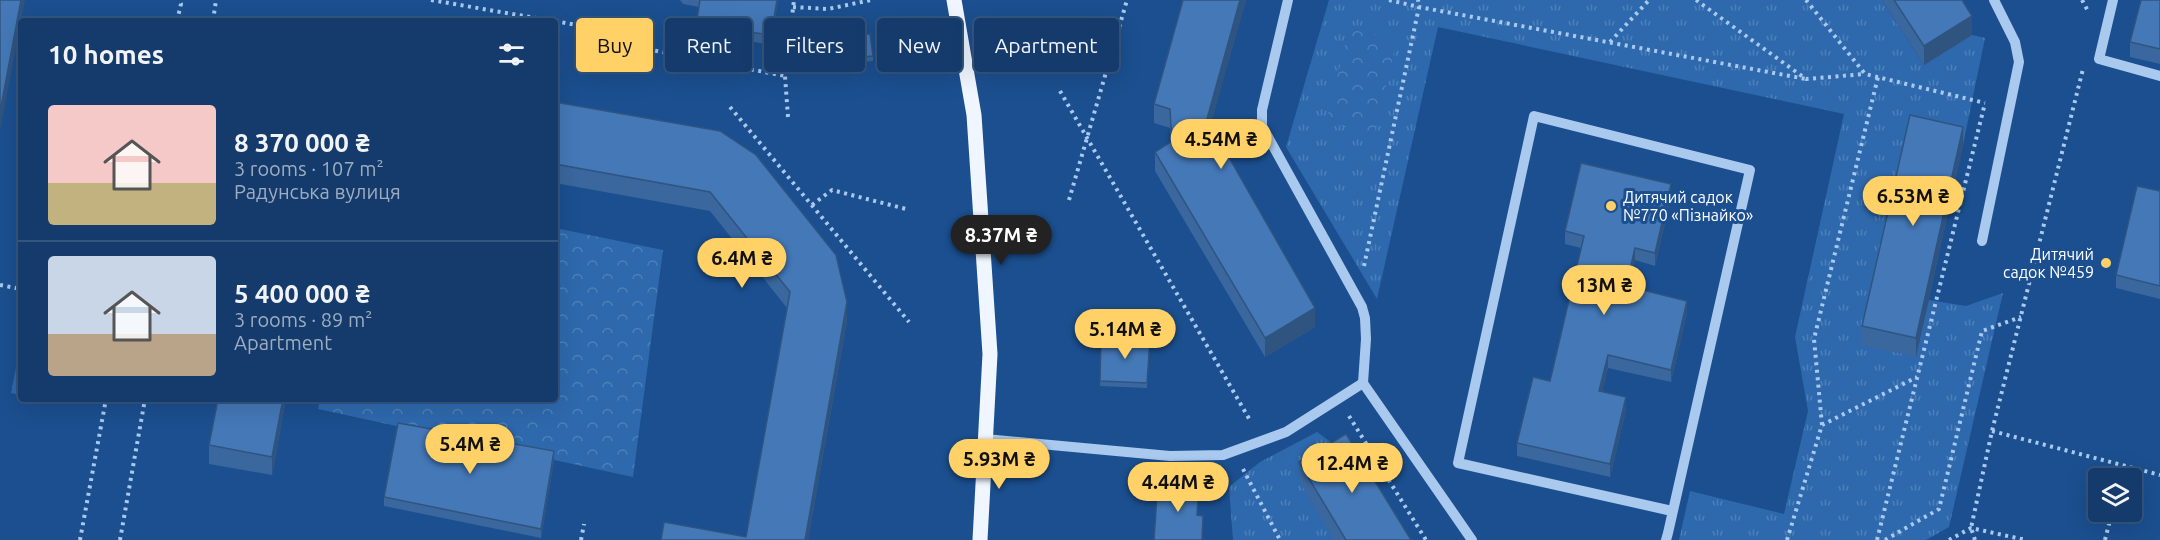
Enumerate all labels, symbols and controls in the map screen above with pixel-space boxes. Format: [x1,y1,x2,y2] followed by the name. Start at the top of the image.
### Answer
[576,18,653,72] chip: Buy
[665,18,752,72] chip: Rent
[764,18,865,72] chip: Filters
[877,18,962,72] chip: New
[974,18,1119,72] chip: Apartment
[495,38,528,71] icon: filters
[48,40,164,69] text: 10 homes
[1166,119,1276,170] pin: 4.54M ₴
[1185,127,1257,150] text: 4.54M ₴
[234,128,370,157] text: 8 370 000 ₴
[96,129,168,201] icon: home
[234,157,384,180] text: 3 rooms · 107 m²
[1858,176,1968,227] pin: 6.53M ₴
[234,180,401,203] text: Радунська вулиця
[1877,184,1949,207] text: 6.53M ₴
[1623,188,1753,224] place label: Дитячий садок №770 «Пізнайко»
[1604,199,1618,213] marker: Дитячий садок №770 «Пізнайко»
[946,215,1056,266] pin: 8.37M ₴
[965,223,1037,246] text: 8.37M ₴
[693,238,791,289] pin: 6.4M ₴
[2003,245,2094,281] place label: Дитячий садок №459
[711,246,773,269] text: 6.4M ₴
[2099,256,2113,270] marker: Дитячий садок №459
[1562,265,1646,316] pin: 13M ₴
[1576,273,1632,296] text: 13M ₴
[234,279,370,308] text: 5 400 000 ₴
[96,280,168,352] icon: home
[234,308,372,331] text: 3 rooms · 89 m²
[1070,309,1180,360] pin: 5.14M ₴
[1089,317,1161,340] text: 5.14M ₴
[234,331,332,354] text: Apartment
[421,424,519,475] pin: 5.4M ₴
[439,432,501,455] text: 5.4M ₴
[944,439,1054,490] pin: 5.93M ₴
[1297,443,1407,494] pin: 12.4M ₴
[963,447,1035,470] text: 5.93M ₴
[1316,451,1388,474] text: 12.4M ₴
[1123,462,1233,513] pin: 4.44M ₴
[2088,468,2142,522] map controls
[2088,468,2142,522] button: layers
[1142,470,1214,493] text: 4.44M ₴

